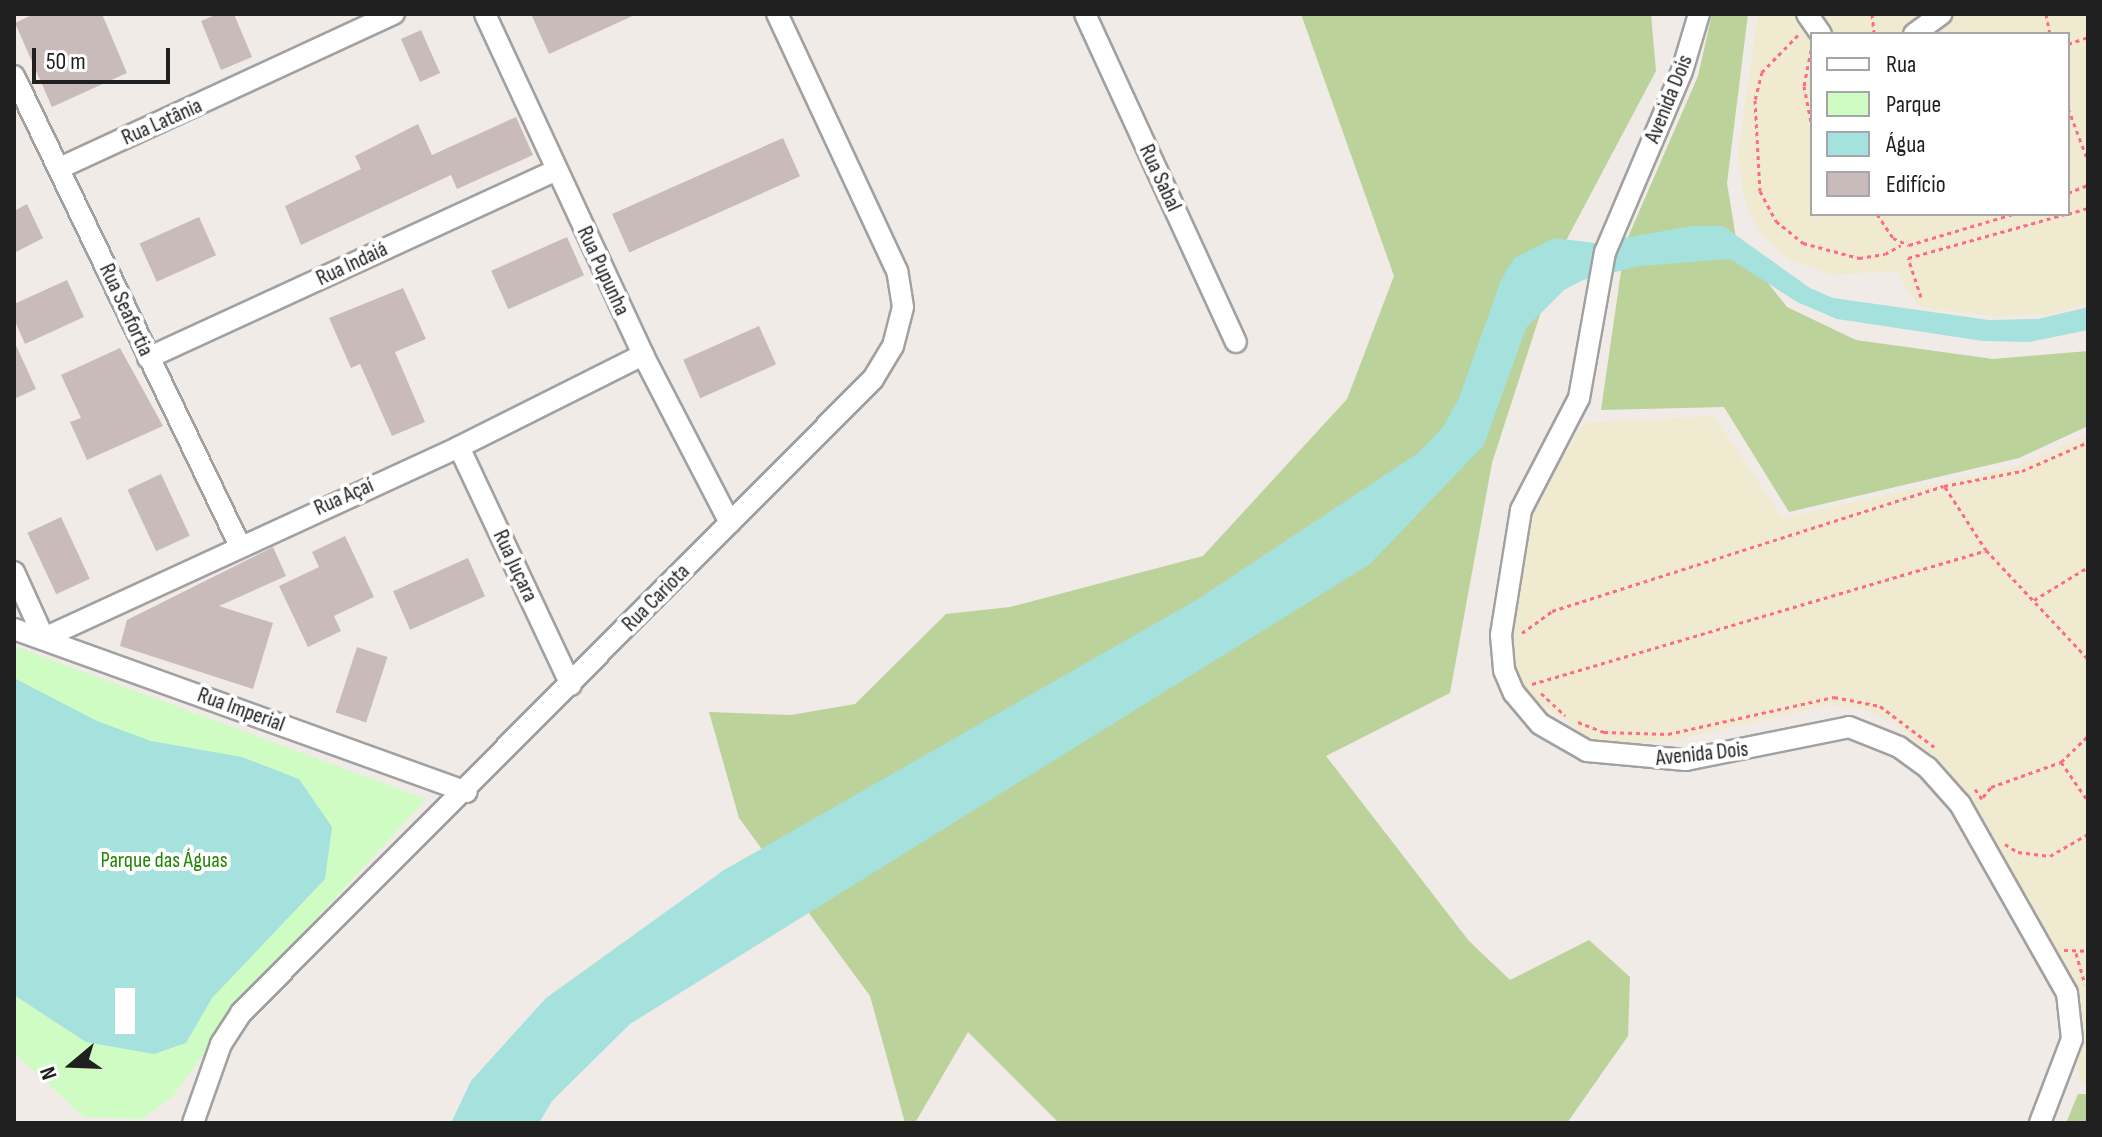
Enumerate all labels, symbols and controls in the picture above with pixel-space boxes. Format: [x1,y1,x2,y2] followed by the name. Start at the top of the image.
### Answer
[36,32,174,82] scale bar
[1810,32,2070,216] legend
[46,47,86,76] text: 50 m
[1886,50,1916,79] text: Rua
[1639,51,1699,147] street label: Avenida Dois
[1886,90,1941,119] text: Parque
[118,93,206,151] street label: Rua Latânia
[1886,130,1925,159] text: Água
[1133,140,1187,216] street label: Rua Sabal
[1886,170,1946,199] text: Edifício
[571,222,635,320] street label: Rua Pupunha
[312,236,392,292] street label: Rua Indaiá
[93,260,159,360] street label: Rua Seafortia
[310,472,378,522] street label: Rua Açaí
[487,526,543,606] street label: Rua Juçara
[617,559,695,637] street label: Rua Cariota
[194,682,288,738] street label: Rua Imperial
[1654,736,1750,772] street label: Avenida Dois
[100,848,228,874] park label: Parque das Águas
[32,1025,112,1105] north arrow
[34,1063,64,1083] text: N

